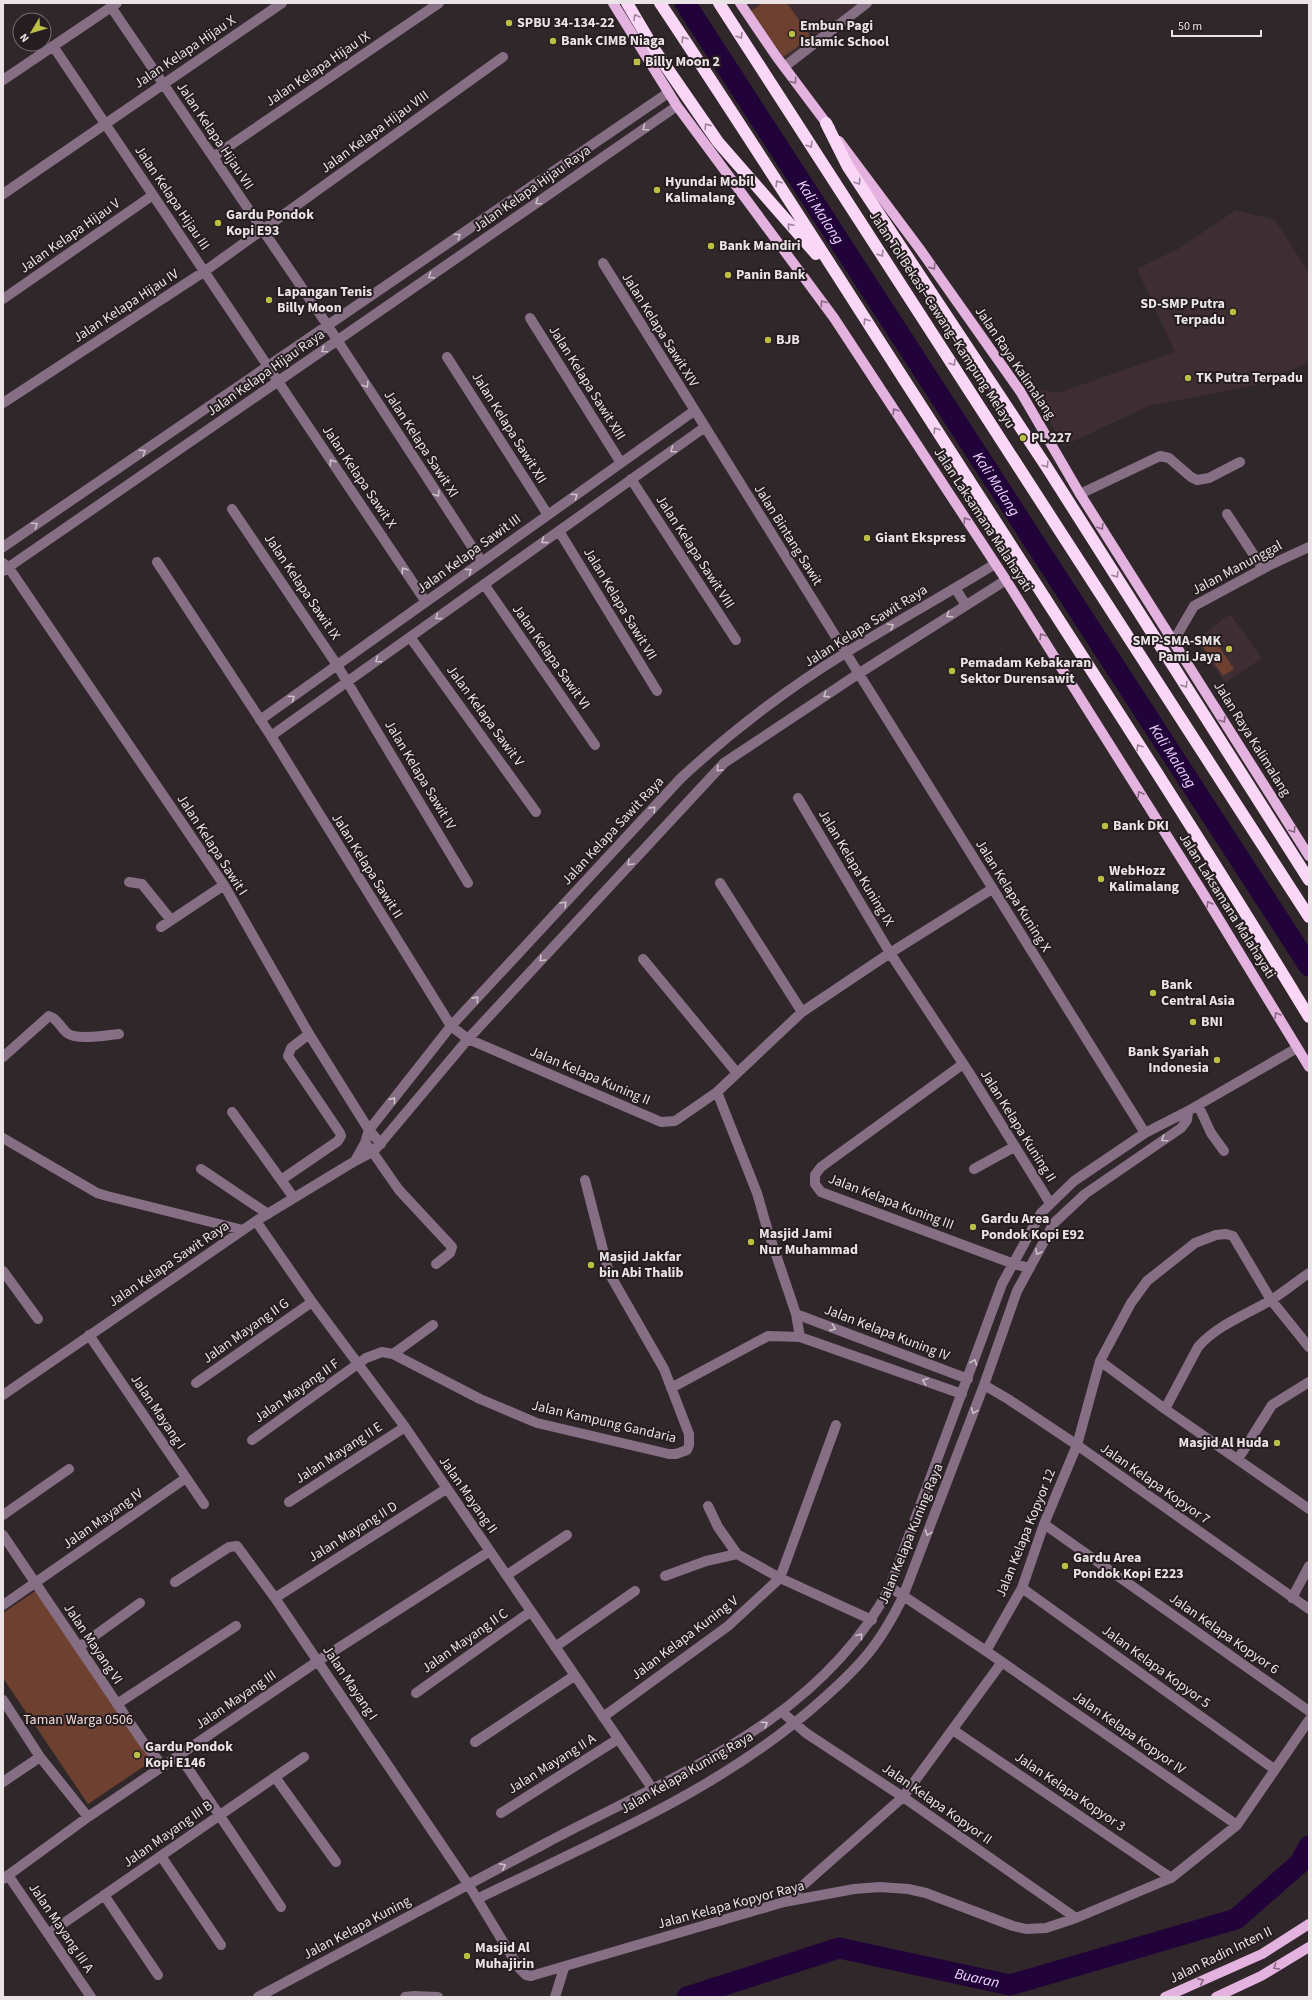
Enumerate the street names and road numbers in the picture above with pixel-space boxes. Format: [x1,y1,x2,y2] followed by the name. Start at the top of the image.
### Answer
[130,11,240,93] street label: Jalan Kelapa Hijau X
[262,27,374,111] street label: Jalan Kelapa Hijau IX
[171,78,259,194] street label: Jalan Kelapa Hijau VII
[317,86,433,178] street label: Jalan Kelapa Hijau VIII
[469,141,595,237] street label: Jalan Kelapa Hijau Raya
[129,142,215,254] street label: Jalan Kelapa Hijau III
[16,193,125,278] street label: Jalan Kelapa Hijau V
[864,207,1020,433] street label: Jalan Tol Bekasi–Cawang–Kampung Melayu
[69,264,183,348] street label: Jalan Kelapa Hijau IV
[617,269,704,392] street label: Jalan Kelapa Sawit XIV
[970,303,1060,423] street label: Jalan Raya Kalimalang
[544,322,630,444] street label: Jalan Kelapa Sawit XIII
[203,325,329,421] street label: Jalan Kelapa Hijau Raya
[467,368,551,488] street label: Jalan Kelapa Sawit XII
[379,386,463,502] street label: Jalan Kelapa Sawit XI
[317,421,401,533] street label: Jalan Kelapa Sawit X
[929,444,1037,596] street label: Jalan Laksamana Malahayati
[749,481,827,590] street label: Jalan Bintang Sawit
[651,491,739,613] street label: Jalan Kelapa Sawit VIII
[413,509,525,599] street label: Jalan Kelapa Sawit III
[259,530,345,644] street label: Jalan Kelapa Sawit IX
[1188,536,1286,600] street label: Jalan Manunggal
[578,544,662,664] street label: Jalan Kelapa Sawit VII
[801,580,931,672] street label: Jalan Kelapa Sawit Raya
[507,600,595,714] street label: Jalan Kelapa Sawit VI
[441,661,529,771] street label: Jalan Kelapa Sawit V
[1209,678,1295,800] street label: Jalan Raya Kalimalang
[379,717,461,834] street label: Jalan Kelapa Sawit IV
[557,772,669,890] street label: Jalan Kelapa Sawit Raya
[172,790,252,900] street label: Jalan Kelapa Sawit I
[813,806,899,930] street label: Jalan Kelapa Kuning IX
[327,809,407,923] street label: Jalan Kelapa Sawit II
[1174,829,1280,983] street label: Jalan Laksamana Malahayati
[970,836,1056,956] street label: Jalan Kelapa Kuning X
[527,1042,653,1110] street label: Jalan Kelapa Kuning II
[975,1066,1061,1186] street label: Jalan Kelapa Kuning II
[825,1169,957,1235] street label: Jalan Kelapa Kuning III
[105,1216,233,1312] street label: Jalan Kelapa Sawit Raya
[199,1294,293,1368] street label: Jalan Mayang II G
[821,1300,953,1366] street label: Jalan Kelapa Kuning IV
[250,1354,344,1428] street label: Jalan Mayang II F
[125,1371,191,1453] street label: Jalan Mayang I
[530,1396,678,1448] street label: Jalan Kampung Gandaria
[291,1417,387,1489] street label: Jalan Mayang II E
[1096,1439,1214,1529] street label: Jalan Kelapa Kopyor 7
[434,1452,502,1538] street label: Jalan Mayang II
[874,1461,948,1607] street label: Jalan Kelapa Kuning Raya
[991,1466,1061,1600] street label: Jalan Kelapa Kopyor 12
[59,1483,148,1554] street label: Jalan Mayang IV
[305,1497,401,1567] street label: Jalan Mayang II D
[1165,1589,1283,1679] street label: Jalan Kelapa Kopyor 6
[627,1591,743,1685] street label: Jalan Kelapa Kuning V
[58,1600,128,1688] street label: Jalan Mayang VI
[418,1604,512,1678] street label: Jalan Mayang II C
[1098,1621,1214,1713] street label: Jalan Kelapa Kopyor 5
[317,1642,383,1724] street label: Jalan Mayang I
[191,1665,281,1735] street label: Jalan Mayang III
[1068,1686,1190,1780] street label: Jalan Kelapa Kopyor IV
[617,1727,757,1819] street label: Jalan Kelapa Kuning Raya
[504,1729,600,1799] street label: Jalan Mayang II A
[1011,1747,1129,1837] street label: Jalan Kelapa Kopyor 3
[878,1758,996,1850] street label: Jalan Kelapa Kopyor II
[119,1796,217,1872] street label: Jalan Mayang III B
[655,1876,807,1934] street label: Jalan Kelapa Kopyor Raya
[24,1879,99,1977] street label: Jalan Mayang III A
[300,1891,414,1965] street label: Jalan Kelapa Kuning
[1166,1921,1276,1989] street label: Jalan Radin Inten II

